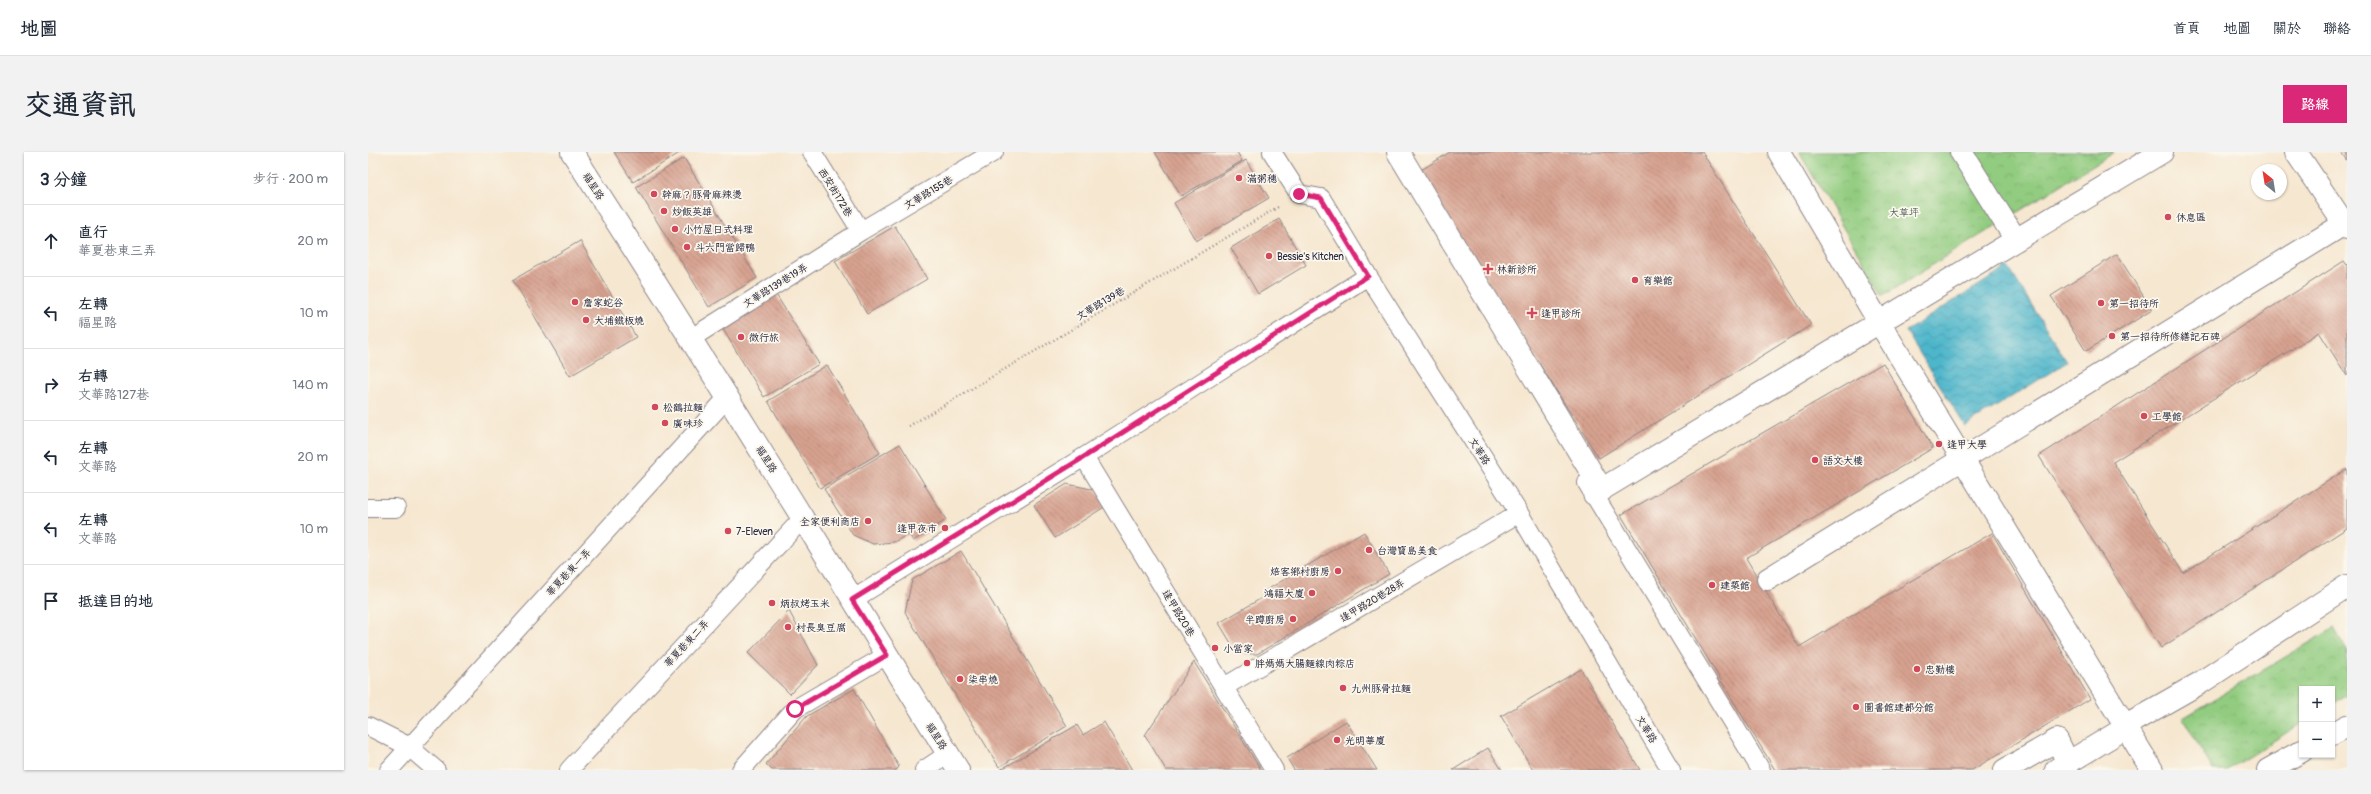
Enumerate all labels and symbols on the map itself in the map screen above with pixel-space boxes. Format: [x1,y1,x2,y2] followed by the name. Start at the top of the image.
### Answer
[2251,164,2287,200] north arrow
[816,166,855,220] street label: 西安街172巷
[580,171,606,202] street label: 福星路
[902,173,956,212] street label: 文華路155巷
[1234,173,1244,183] marker: 滿粥穗
[1247,173,1277,185] place label: 滿粥穗
[1290,185,1308,203] route end
[649,189,659,199] marker: 幹麻？豚骨麻辣燙
[662,189,742,201] place label: 幹麻？豚骨麻辣燙
[659,206,669,216] marker: 炒飯英雄
[672,206,712,218] place label: 炒飯英雄
[1889,207,1919,219] park label: 大草坪
[2163,212,2173,222] marker: 休息區
[2176,212,2206,224] place label: 休息區
[670,224,680,234] marker: 小竹屋日式料理
[683,224,753,236] place label: 小竹屋日式料理
[682,242,692,252] marker: 斗六門當歸鴨
[695,242,755,254] place label: 斗六門當歸鴨
[1264,251,1274,261] marker: Bessie's Kitchen
[1277,251,1344,263] place label: Bessie's Kitchen
[741,261,810,310] street label: 文華路139巷19弄
[1482,263,1494,275] marker: 林新診所
[1497,264,1537,276] place label: 林新診所
[1630,275,1640,285] marker: 育樂館
[1643,275,1673,287] place label: 育樂館
[1074,284,1128,323] street label: 文華路139巷
[570,297,580,307] marker: 詹家蛇谷
[583,297,623,309] place label: 詹家蛇谷
[2096,298,2106,308] marker: 第一招待所
[2109,298,2159,310] place label: 第一招待所
[1526,307,1538,319] marker: 逢甲診所
[1541,308,1581,320] place label: 逢甲診所
[581,315,591,325] marker: 大埔鐵板燒
[594,315,644,327] place label: 大埔鐵板燒
[2107,331,2117,341] marker: 第一招待所修繕記石碑
[2120,331,2220,343] place label: 第一招待所修繕記石碑
[736,332,746,342] marker: 微行旅
[749,332,779,344] place label: 微行旅
[650,402,660,412] marker: 松鶴拉麵
[663,402,703,414] place label: 松鶴拉麵
[2139,411,2149,421] marker: 工學館
[2152,411,2182,423] place label: 工學館
[660,418,670,428] marker: 廣味珍
[673,418,703,430] place label: 廣味珍
[1466,436,1492,467] street label: 文華路
[1934,439,1944,449] marker: 逢甲大學
[1947,439,1987,451] place label: 逢甲大學
[753,444,779,475] street label: 福星路
[1810,455,1820,465] marker: 語文大樓
[1823,455,1863,467] place label: 語文大樓
[800,516,860,528] place label: 全家便利商店
[863,516,873,526] marker: 全家便利商店
[897,523,937,535] place label: 逢甲夜市
[940,523,950,533] marker: 逢甲夜市
[723,526,733,536] marker: 7-Eleven
[736,526,773,538] place label: 7-Eleven
[1364,545,1374,555] marker: 台灣寶島美食
[1377,545,1437,557] place label: 台灣寶島美食
[544,547,594,599] street label: 華夏巷東一弄
[1270,566,1330,578] place label: 焙客鄉村廚房
[1333,566,1343,576] marker: 焙客鄉村廚房
[1338,577,1407,625] street label: 逢甲路20巷28弄
[1707,580,1717,590] marker: 建築館
[1720,580,1750,592] place label: 建築館
[1160,588,1197,640] street label: 逢甲路20巷
[1264,588,1304,600] place label: 鴻福大廈
[1307,588,1317,598] marker: 鴻福大廈
[767,598,777,608] marker: 炳叔烤玉米
[780,598,830,610] place label: 炳叔烤玉米
[1245,614,1285,626] place label: 半蹲廚房
[1288,614,1298,624] marker: 半蹲廚房
[662,618,712,670] street label: 華夏巷東二弄
[783,622,793,632] marker: 村長臭豆腐
[796,622,846,634] place label: 村長臭豆腐
[1210,643,1220,653] marker: 小當家
[1223,643,1253,655] place label: 小當家
[1242,658,1252,668] marker: 胖媽媽大腸麵線肉粽店
[1255,658,1355,670] place label: 胖媽媽大腸麵線肉粽店
[1912,664,1922,674] marker: 忠勤樓
[1925,664,1955,676] place label: 忠勤樓
[955,674,965,684] marker: 柒串燒
[968,674,998,686] place label: 柒串燒
[1338,683,1348,693] marker: 九州豚骨拉麵
[1351,683,1411,695] place label: 九州豚骨拉麵
[786,700,804,718] route start
[1851,702,1861,712] marker: 圖書館建都分館
[1864,702,1934,714] place label: 圖書館建都分館
[1633,714,1659,745] street label: 文華路
[923,721,949,752] street label: 福星路
[1332,735,1342,745] marker: 光明華廈
[1345,735,1385,747] place label: 光明華廈

